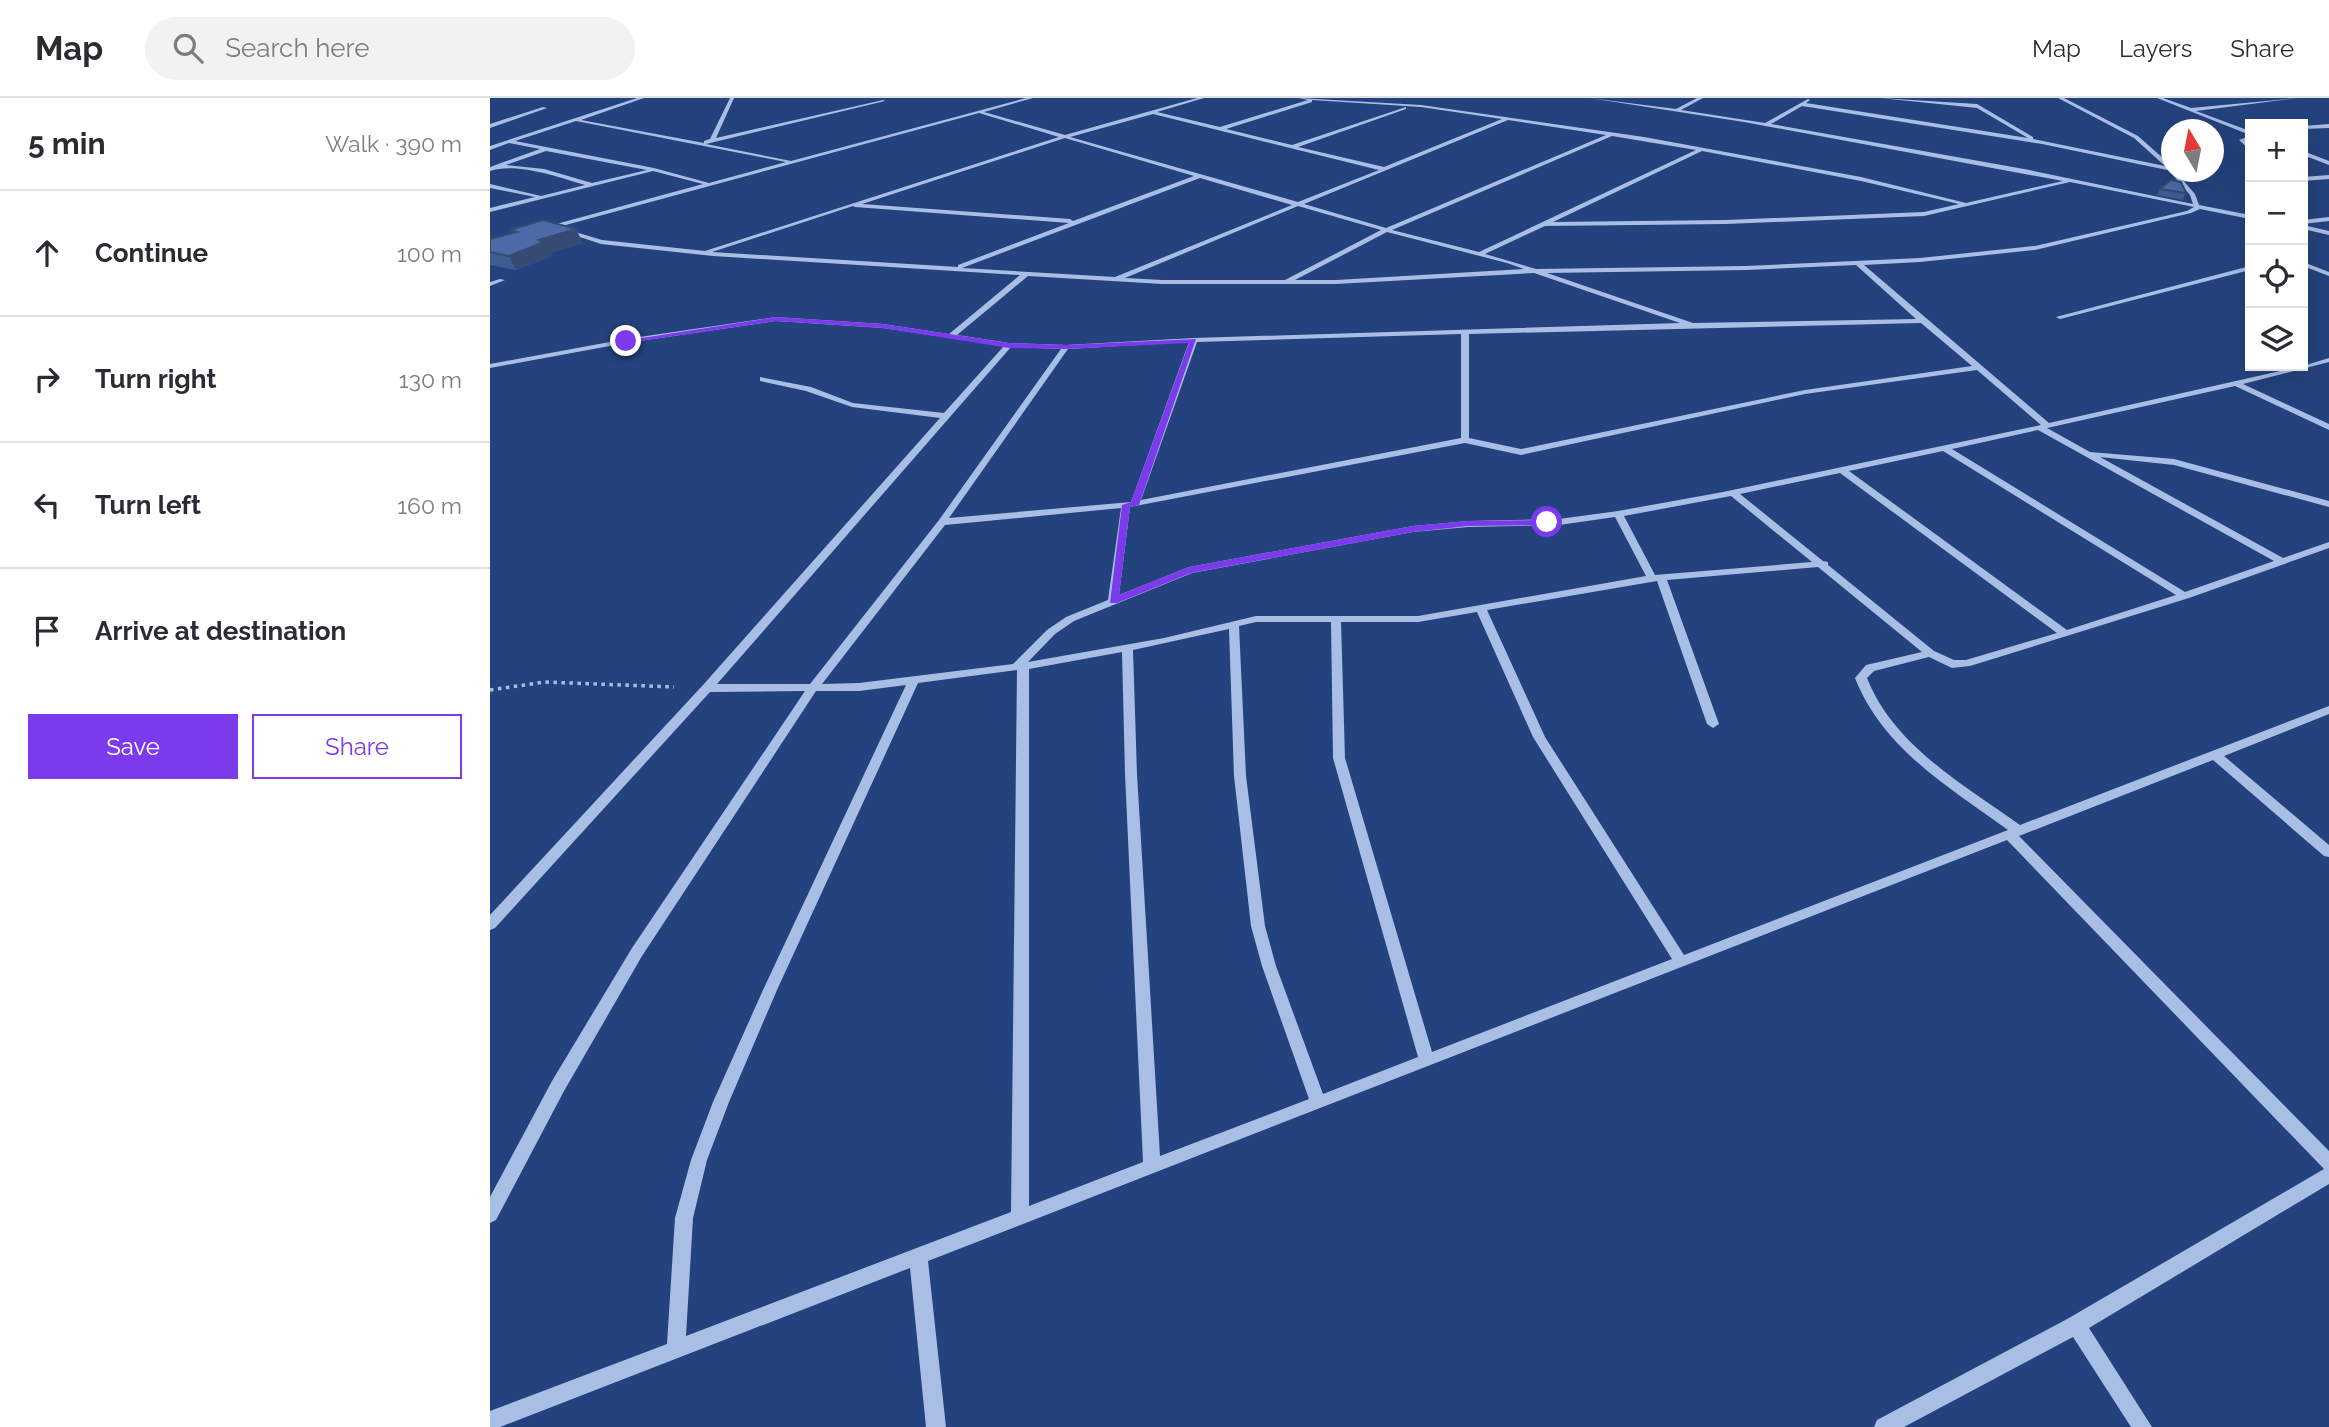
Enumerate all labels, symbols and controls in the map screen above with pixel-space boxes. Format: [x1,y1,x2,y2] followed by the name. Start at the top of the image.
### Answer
[145,17,635,80] search box
[35,29,103,68] text: Map
[169,29,207,67] icon: search
[225,33,370,63] text: Search here
[2032,34,2081,63] text: Map
[2119,34,2192,63] text: Layers
[2230,34,2294,63] text: Share
[2161,119,2224,182] north arrow
[2245,119,2308,371] map controls
[2245,119,2308,182] button: +
[28,126,106,161] text: 5 min
[325,130,462,157] text: Walk · 390 m
[2245,182,2308,245] button: −
[28,234,66,272] icon: ahead
[95,238,208,268] text: Continue
[397,240,462,267] text: 100 m
[2245,245,2308,308] button: locate
[2245,308,2308,371] button: layers
[610,325,641,356] route end
[28,360,66,398] icon: right
[95,364,216,394] text: Turn right
[399,366,462,393] text: 130 m
[28,486,66,524] icon: left
[95,490,201,520] text: Turn left
[397,492,462,519] text: 160 m
[1531,506,1562,537] route start
[28,612,66,650] icon: arrive
[95,616,346,646] text: Arrive at destination
[28,714,238,779] button: Save
[252,714,462,779] button: Share

